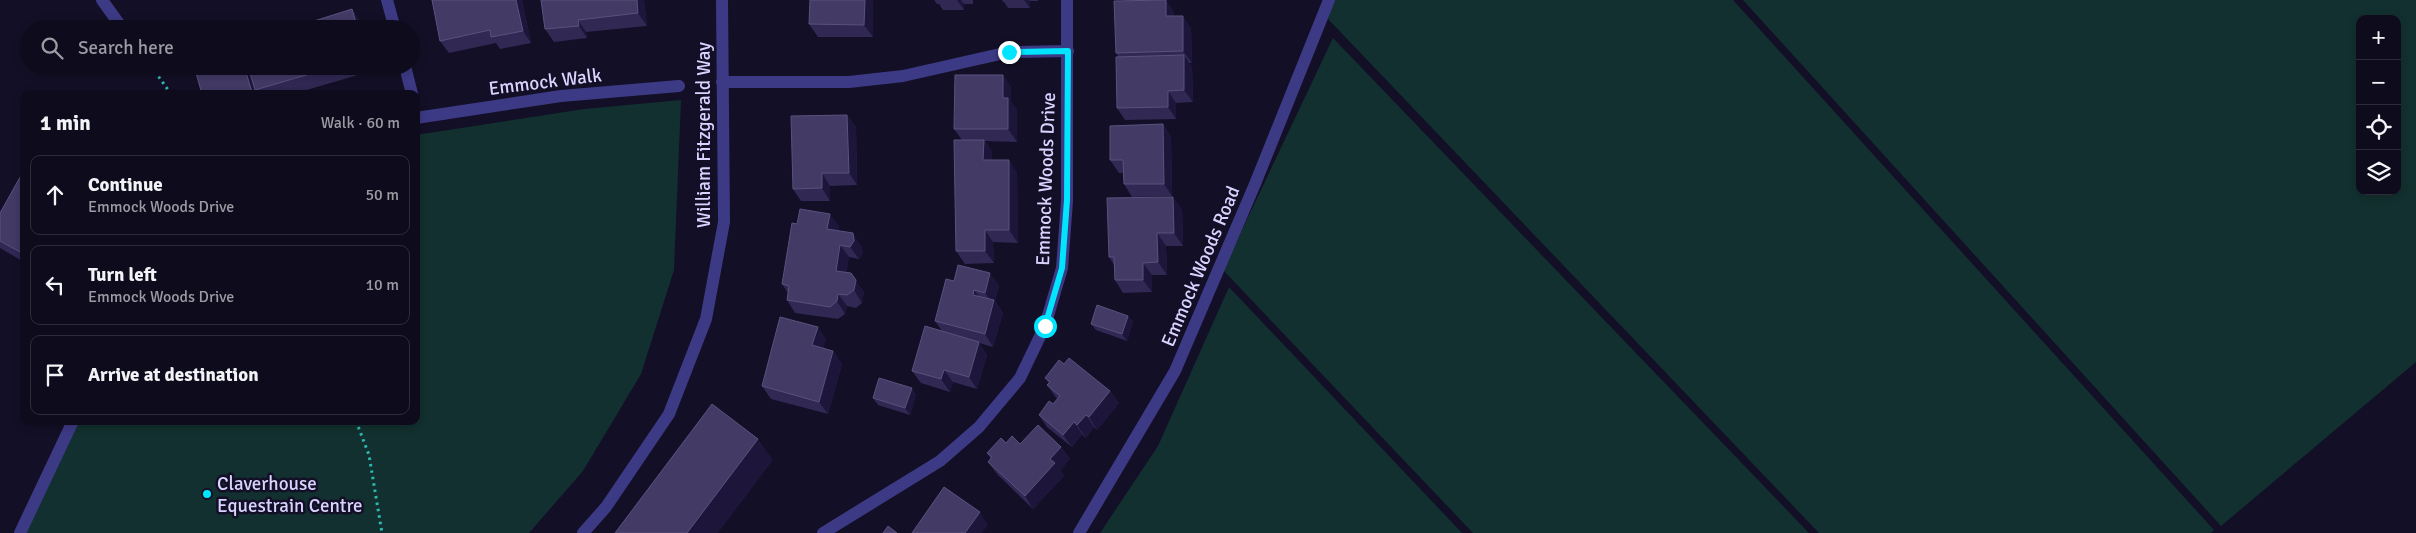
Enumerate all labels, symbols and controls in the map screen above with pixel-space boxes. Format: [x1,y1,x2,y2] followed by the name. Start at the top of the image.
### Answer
[2356,15,2401,195] map controls
[2356,15,2401,60] button: +
[20,20,420,75] search box
[38,34,66,62] icon: search
[78,36,174,60] text: Search here
[998,41,1021,64] route end
[692,42,716,228] street label: William Fitzgerald Way
[2356,60,2401,105] button: −
[487,63,604,101] street label: Emmock Walk
[1031,92,1061,266] street label: Emmock Woods Drive
[2356,105,2401,150] button: locate
[40,110,91,136] text: 1 min
[321,113,400,133] text: Walk · 60 m
[2356,150,2401,195] button: layers
[88,173,163,197] text: Continue
[41,181,69,209] icon: ahead
[1156,183,1246,350] street label: Emmock Woods Road
[365,185,399,205] text: 50 m
[88,197,234,217] text: Emmock Woods Drive
[88,263,157,287] text: Turn left
[41,271,69,299] icon: left
[365,275,399,295] text: 10 m
[88,287,234,307] text: Emmock Woods Drive
[1034,315,1057,338] route start
[41,361,69,389] icon: arrive
[88,363,259,387] text: Arrive at destination
[217,472,363,518] place label: Claverhouse Equestrain Centre
[201,488,213,500] marker: Claverhouse Equestrain Centre

